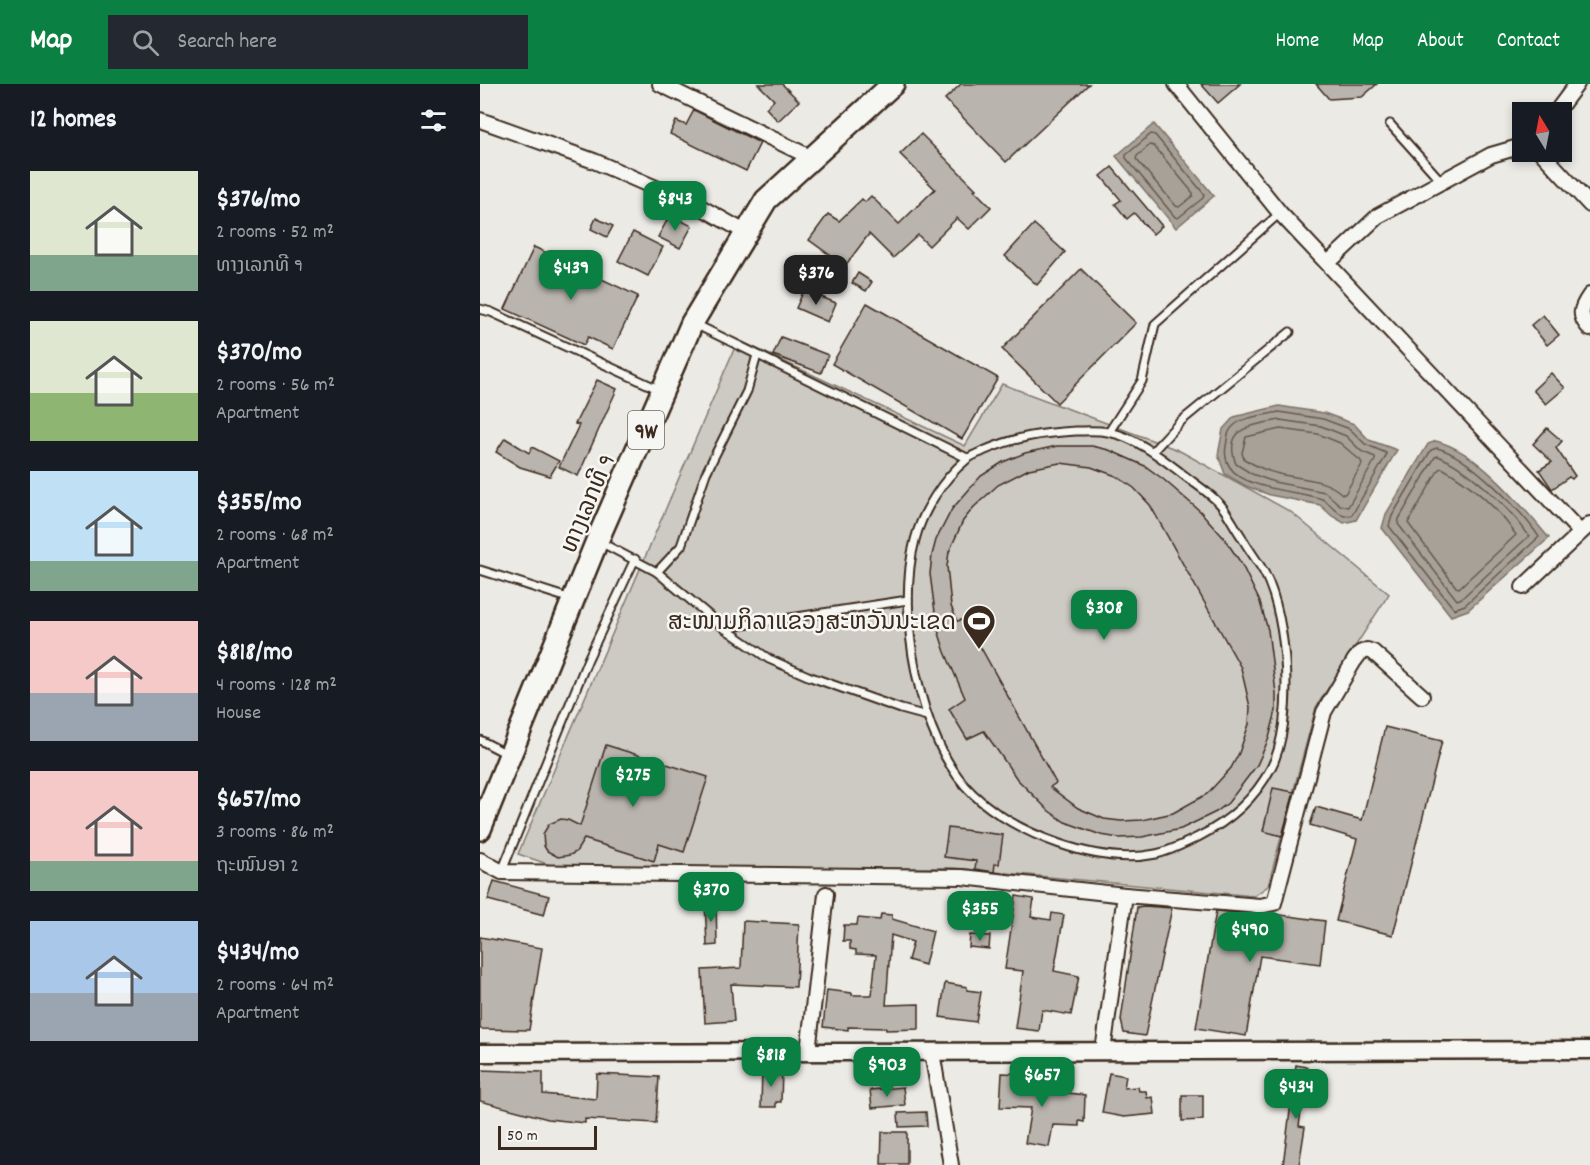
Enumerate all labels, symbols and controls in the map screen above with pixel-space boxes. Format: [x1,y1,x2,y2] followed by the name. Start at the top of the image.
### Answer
[108,15,528,69] search box
[30,22,72,62] text: Map
[129,26,162,59] icon: search
[177,27,277,58] text: Search here
[1275,27,1319,57] text: Home
[1352,27,1384,57] text: Map
[1417,27,1464,57] text: About
[1497,27,1560,57] text: Contact
[30,102,117,139] text: 12 homes
[1512,102,1572,162] north arrow
[1512,102,1572,162] map controls
[417,104,450,137] icon: filters
[639,181,711,232] pin: $843
[216,182,300,219] text: $376/mo
[657,186,693,214] text: $843
[78,195,150,267] icon: home
[216,219,334,247] text: 2 rooms · 52 m²
[535,250,607,301] pin: $439
[216,253,303,281] text: ທາງເລກທີ 9
[553,255,589,283] text: $439
[780,255,852,306] pin: $376
[798,260,834,288] text: $376
[216,335,302,372] text: $370/mo
[78,345,150,417] icon: home
[216,372,335,400] text: 2 rooms · 56 m²
[216,400,299,428] text: Apartment
[628,411,664,449] road number: 9W
[554,449,626,559] street label: ທາງເລກທີ 9
[216,485,302,522] text: $355/mo
[78,495,150,567] icon: home
[216,522,334,550] text: 2 rooms · 68 m²
[216,550,299,578] text: Apartment
[1068,590,1140,641] pin: $308
[1085,595,1123,623] text: $308
[961,603,997,650] sports icon: ສະໜາມກິລາແຂວງສະຫວັນນະເຂດ
[668,607,956,641] place label: ສະໜາມກິລາແຂວງສະຫວັນນະເຂດ
[216,635,293,672] text: $818/mo
[78,645,150,717] icon: home
[216,672,337,700] text: 4 rooms · 128 m²
[216,700,261,728] text: House
[597,757,669,808] pin: $275
[615,762,651,790] text: $275
[216,782,301,819] text: $657/mo
[78,795,150,867] icon: home
[216,819,334,847] text: 3 rooms · 86 m²
[216,853,299,881] text: ຖະໜົນອາ 2
[675,872,747,923] pin: $370
[692,877,730,905] text: $370
[944,891,1016,942] pin: $355
[961,896,999,924] text: $355
[1214,912,1286,963] pin: $490
[1231,917,1269,945] text: $490
[216,935,299,972] text: $434/mo
[78,945,150,1017] icon: home
[216,972,334,1000] text: 2 rooms · 64 m²
[216,1000,299,1028] text: Apartment
[735,1037,807,1088] pin: $818
[756,1042,786,1070] text: $818
[851,1047,923,1098] pin: $903
[867,1052,907,1080] text: $903
[1006,1057,1078,1108] pin: $657
[1024,1062,1060,1090] text: $657
[1260,1069,1332,1120] pin: $434
[1278,1074,1314,1102] text: $434
[498,1123,597,1150] scale bar
[507,1125,538,1148] text: 50 m

